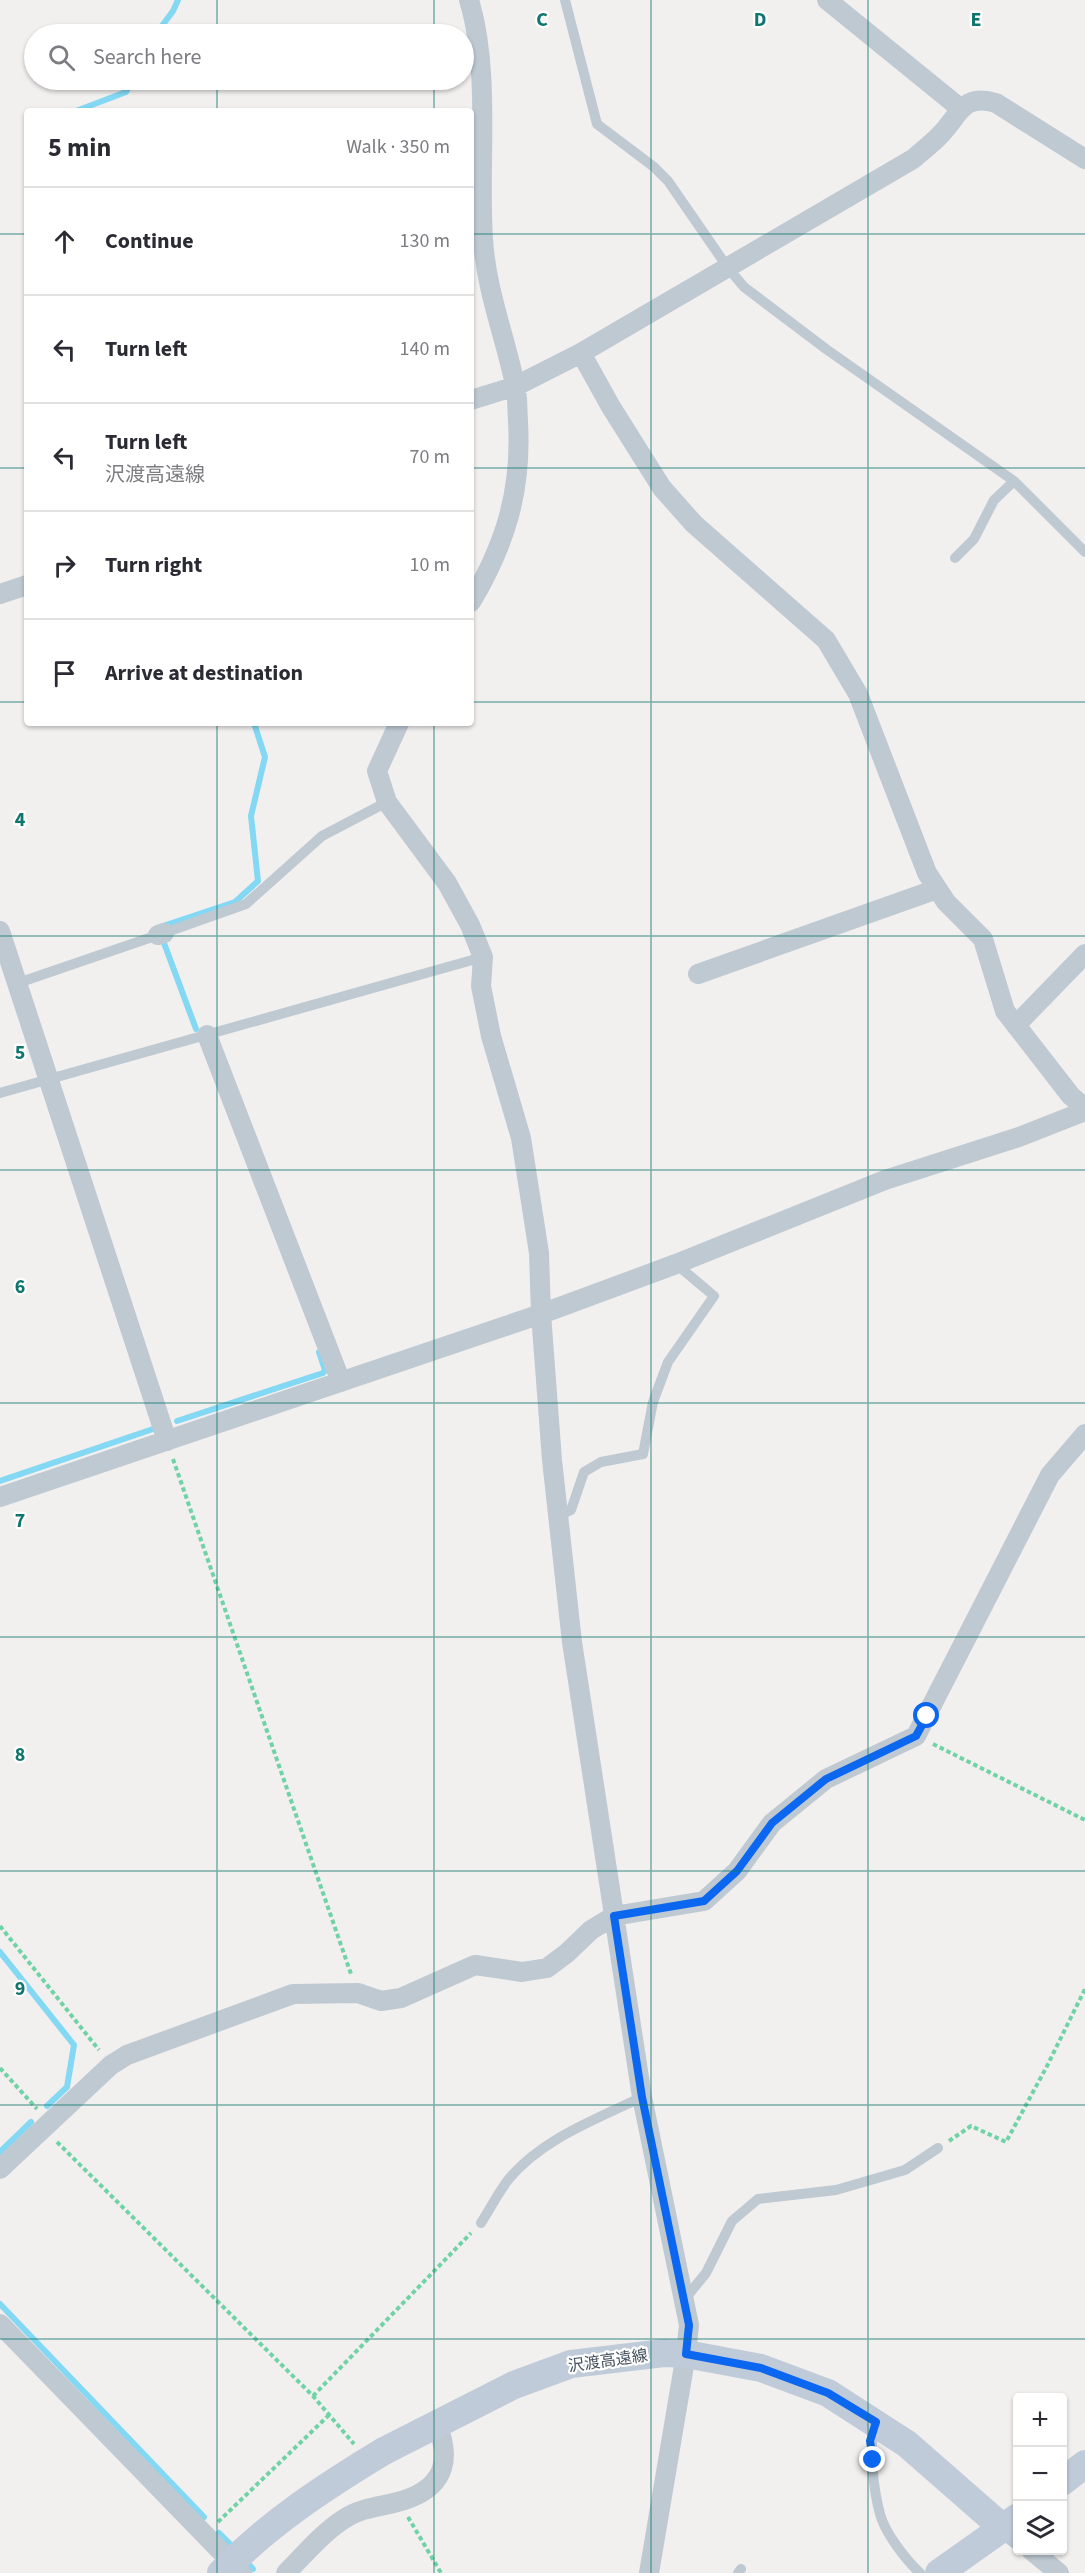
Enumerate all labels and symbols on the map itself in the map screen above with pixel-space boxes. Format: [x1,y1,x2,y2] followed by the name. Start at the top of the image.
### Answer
[536,6,548,34] text: C
[754,6,766,34] text: D
[971,6,981,34] text: E
[15,806,26,834] text: 4
[15,1039,25,1067] text: 5
[15,1273,25,1301] text: 6
[15,1507,25,1535] text: 7
[913,1702,939,1728] route start
[15,1741,25,1769] text: 8
[15,1975,25,2003] text: 9
[567,2345,649,2377] street label: 沢渡高遠線
[859,2446,885,2472] route end

